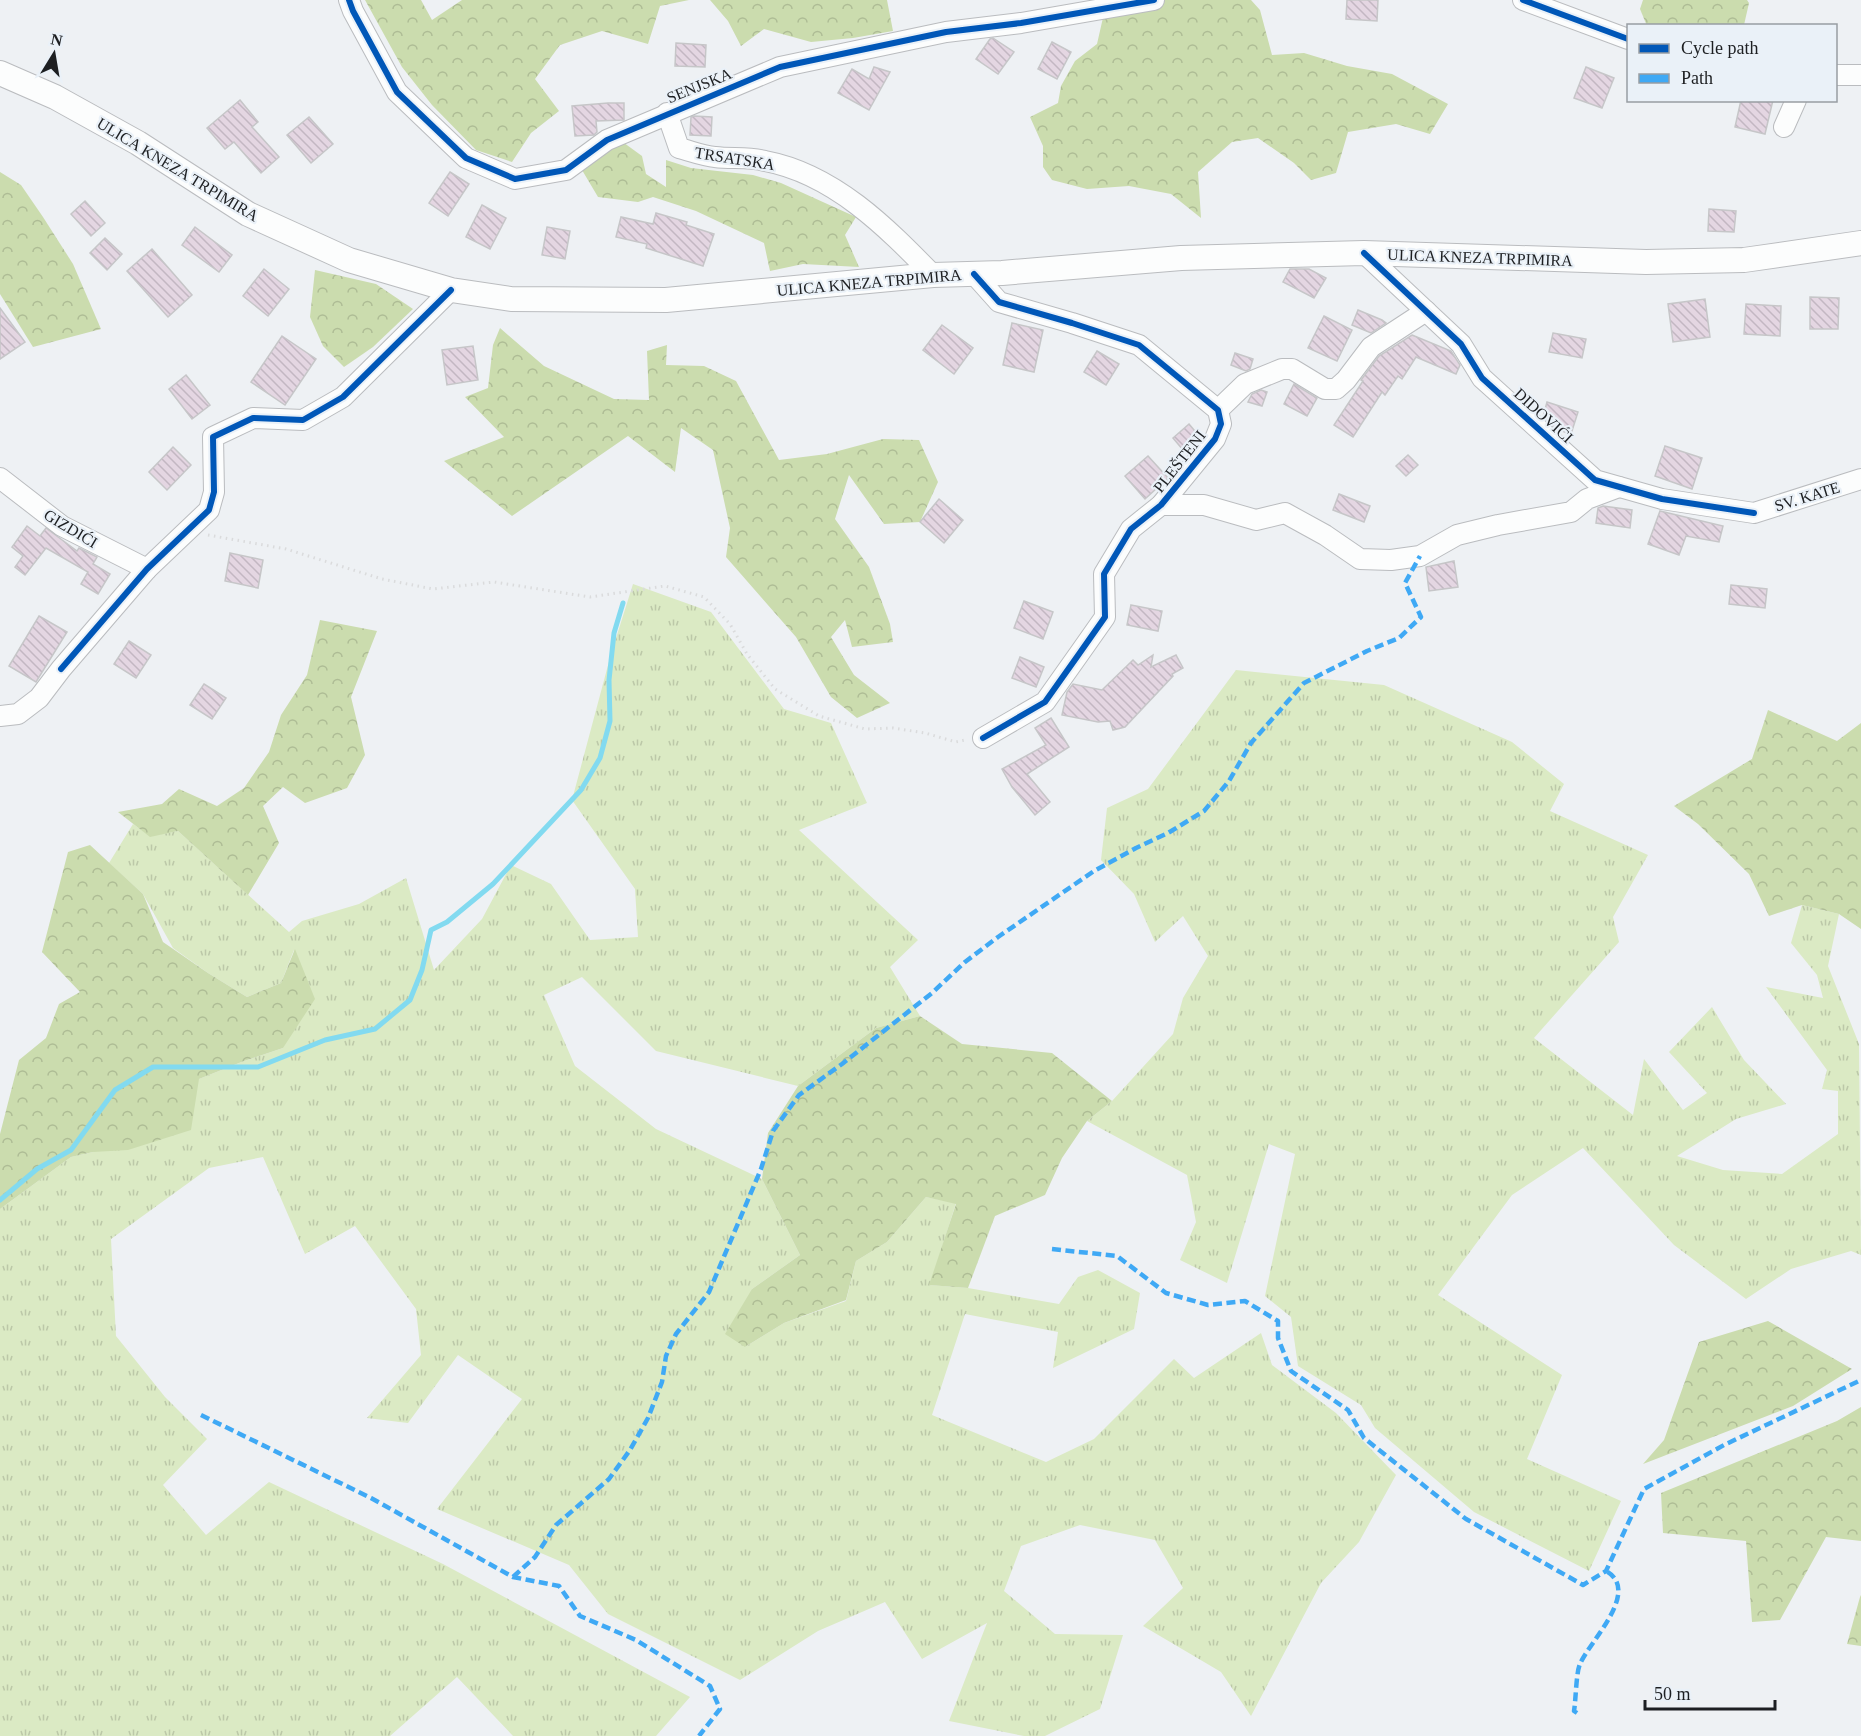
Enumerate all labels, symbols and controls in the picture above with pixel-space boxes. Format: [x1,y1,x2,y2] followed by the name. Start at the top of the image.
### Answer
[24,24,84,84] north arrow
[1627,24,1837,102] legend
[49,30,64,49] text: N
[1681,38,1758,58] text: Cycle path
[664,65,735,106] street label: SENJSKA
[1681,68,1713,88] text: Path
[94,114,262,225] street label: ULICA KNEZA TRPIMIRA
[694,144,777,173] street label: TRSATSKA
[1387,246,1573,269] street label: ULICA KNEZA TRPIMIRA
[776,266,963,299] street label: ULICA KNEZA TRPIMIRA
[1511,384,1577,446] street label: DIDOVIĆI
[1149,426,1209,496] street label: PLEŠTENI
[1772,479,1842,514] street label: SV. KATE
[41,505,101,551] street label: GIZDIĆI
[1645,1673,1776,1711] scale bar
[1654,1684,1691,1704] text: 50 m

